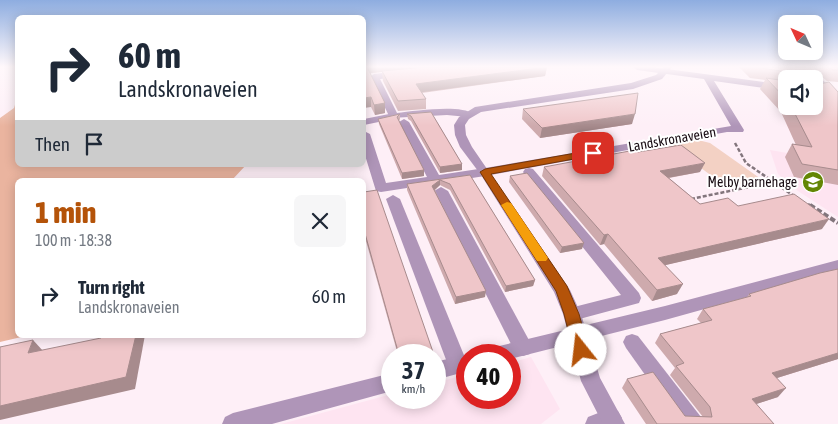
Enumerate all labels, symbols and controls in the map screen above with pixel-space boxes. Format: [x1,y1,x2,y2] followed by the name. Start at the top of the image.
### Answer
[778,15,822,60] north arrow
[778,15,823,115] map controls
[35,35,100,100] icon: right
[118,35,181,75] text: 60 m
[778,70,823,115] button: sound
[118,76,258,102] text: Landskronaveien
[627,123,717,155] street label: Landskronaveien
[80,130,108,158] icon: arrive
[572,132,614,174] pin
[35,133,70,155] text: Then
[579,139,607,167] icon: arrive
[801,170,825,194] school or university icon: Melby barnehage
[708,174,797,190] place label: Melby barnehage
[35,195,96,229] text: 1 min
[294,195,346,247] button: close
[35,231,112,249] text: 100 m · 18:38
[78,276,145,298] text: Turn right
[35,282,63,310] icon: right
[312,285,346,307] text: 60 m
[78,298,180,316] text: Landskronaveien
[554,323,606,375] position arrow
[456,344,521,409] speed limit sign: 40
[402,356,425,384] text: 37
[402,382,425,396] text: km/h

